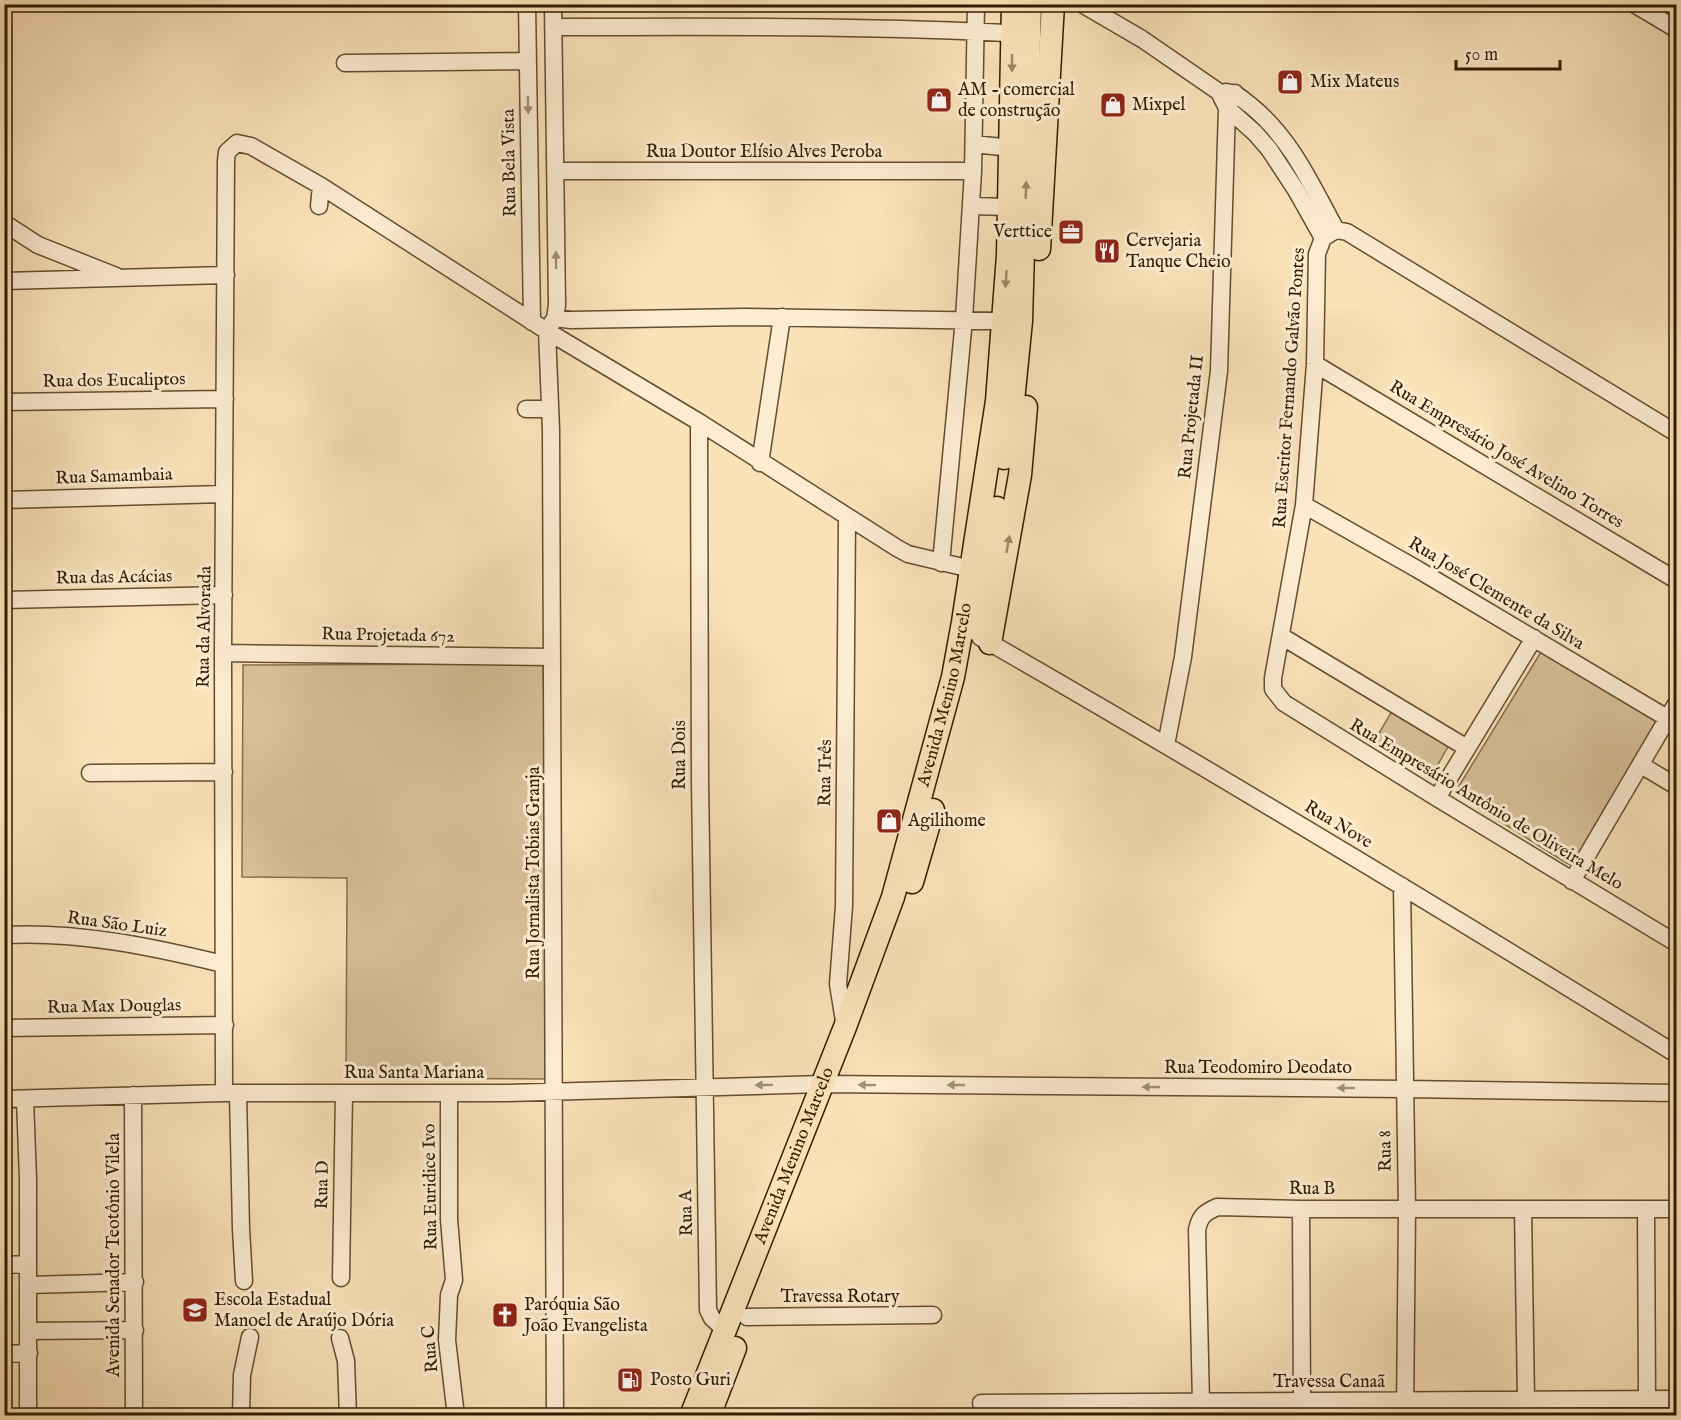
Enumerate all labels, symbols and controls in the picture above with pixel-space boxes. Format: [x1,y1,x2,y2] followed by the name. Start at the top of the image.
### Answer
[1456,33,1560,71] scale bar
[1465,44,1498,67] text: 50 m
[1007,53,1017,72] one-way arrow
[1275,67,1305,97] shop icon: Mix Mateus
[1310,71,1399,94] place label: Mix Mateus
[957,79,1075,123] place label: AM - comercial de construção
[924,85,954,115] shop icon: AM - comercial de construção
[1098,90,1128,120] shop icon: Mixpel
[1132,94,1186,117] place label: Mixpel
[523,95,533,114] one-way arrow
[498,108,522,217] street label: Rua Bela Vista
[646,141,883,164] street label: Rua Doutor Elísio Alves Peroba
[1021,180,1030,199] one-way arrow
[1056,217,1086,247] office icon: Verttice
[992,221,1052,244] place label: Verttice
[1126,230,1231,274] place label: Cervejaria Tanque Cheio
[1092,236,1122,266] restaurant icon: Cervejaria Tanque Cheio
[1269,247,1311,529] street label: Rua Escritor Fernando Galvão Pontes
[552,250,561,269] one-way arrow
[1002,269,1011,288] one-way arrow
[1174,354,1210,480] street label: Rua Projetada II
[42,368,186,394] street label: Rua dos Eucaliptos
[1385,376,1627,534] street label: Rua Empresário José Avelino Torres
[55,463,173,491] street label: Rua Samambaia
[1404,532,1588,656] street label: Rua José Clemente da Silva
[1004,534,1013,553] one-way arrow
[56,565,172,591] street label: Rua das Acácias
[192,566,218,688] street label: Rua da Alvorada
[912,601,977,790] street label: Avenida Menino Marcelo
[321,623,455,649] street label: Rua Projetada 672
[1345,714,1627,896] street label: Rua Empresário Antônio de Oliveira Melo
[669,720,692,790] street label: Rua Dois
[814,739,838,807] street label: Rua Três
[523,766,546,979] street label: Rua Jornalista Tobias Granja
[1300,796,1376,854] street label: Rua Nove
[874,806,904,836] shop icon: Agilihome
[907,810,986,833] place label: Agilihome
[66,907,168,943] street label: Rua São Luiz
[47,994,181,1020] street label: Rua Max Douglas
[1164,1057,1352,1080] street label: Rua Teodomiro Deodato
[344,1062,484,1085] street label: Rua Santa Mariana
[748,1064,840,1248] street label: Avenida Menino Marcelo
[858,1080,877,1090] one-way arrow
[947,1080,966,1090] one-way arrow
[755,1081,774,1090] one-way arrow
[1142,1082,1161,1092] one-way arrow
[1337,1083,1356,1093] one-way arrow
[418,1123,444,1251] street label: Rua Euridice Ivo
[1374,1130,1398,1172] street label: Rua 8
[103,1133,126,1378] street label: Avenida Senador Teotônio Vilela
[311,1160,335,1210] street label: Rua D
[1289,1178,1335,1201] street label: Rua B
[675,1189,699,1237] street label: Rua A
[780,1286,900,1309] street label: Travessa Rotary
[214,1289,394,1333] place label: Escola Estadual Manoel de Araújo Dória
[522,1294,648,1338] place label: Paróquia São João Evangelista
[180,1295,210,1325] school or university icon: Escola Estadual Manoel de Araújo Dória
[490,1300,520,1330] church icon: Paróquia São João Evangelista
[417,1324,445,1374] street label: Rua C
[615,1365,645,1395] fuel station icon: Posto Guri
[650,1369,731,1392] place label: Posto Guri
[1273,1371,1385,1394] street label: Travessa Canaã

